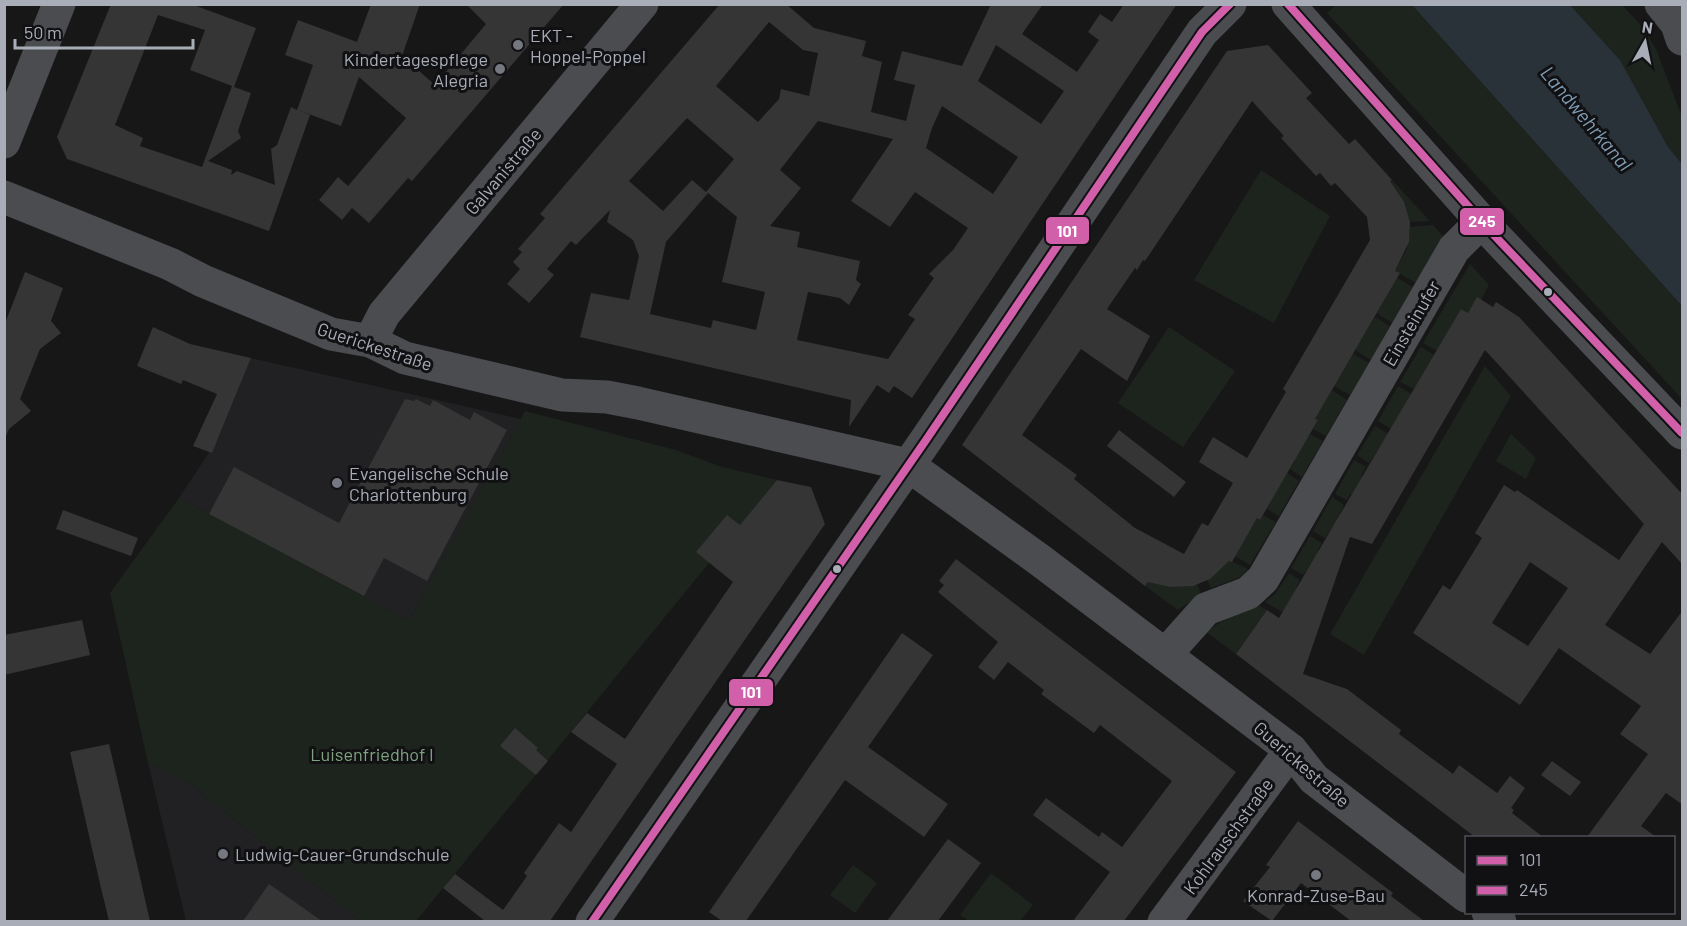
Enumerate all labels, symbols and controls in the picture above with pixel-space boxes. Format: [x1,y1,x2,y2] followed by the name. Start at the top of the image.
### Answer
[15,12,194,50] scale bar
[1615,12,1675,72] north arrow
[1641,16,1654,37] text: N
[24,21,62,43] text: 50 m
[530,24,646,67] place label: EKT - Hoppel-Poppel
[511,38,525,52] marker: EKT - Hoppel-Poppel
[344,48,488,91] place label: Kindertagespflege Alegria
[1536,61,1638,176] water label: Landwehrkanal
[493,62,507,76] marker: Kindertagespflege Alegria
[460,123,546,219] street label: Galvanistraße
[1459,207,1505,236] line badge: 245
[1468,211,1496,230] text: 245
[1045,216,1090,245] line badge: 101
[1057,221,1077,240] text: 101
[1378,276,1445,370] street label: Einsteinufer
[1542,286,1554,298] unlabelled marker
[315,317,435,375] street label: Guerickestraße
[349,462,509,505] place label: Evangelische Schule Charlottenburg
[330,476,344,490] marker: Evangelische Schule Charlottenburg
[831,563,843,575] unlabelled marker
[728,678,774,707] line badge: 101
[741,682,761,701] text: 101
[1250,717,1354,811] street label: Guerickestraße
[310,743,434,765] park label: Luisenfriedhof I
[1179,774,1277,898] street label: Kohlrauschstraße
[1465,836,1675,914] legend
[235,843,450,865] place label: Ludwig-Cauer-Grundschule
[216,847,230,861] marker: Ludwig-Cauer-Grundschule
[1519,848,1541,870] text: 101
[1309,868,1323,882] marker: Konrad-Zuse-Bau
[1519,878,1548,900] text: 245
[1247,884,1385,906] place label: Konrad-Zuse-Bau

